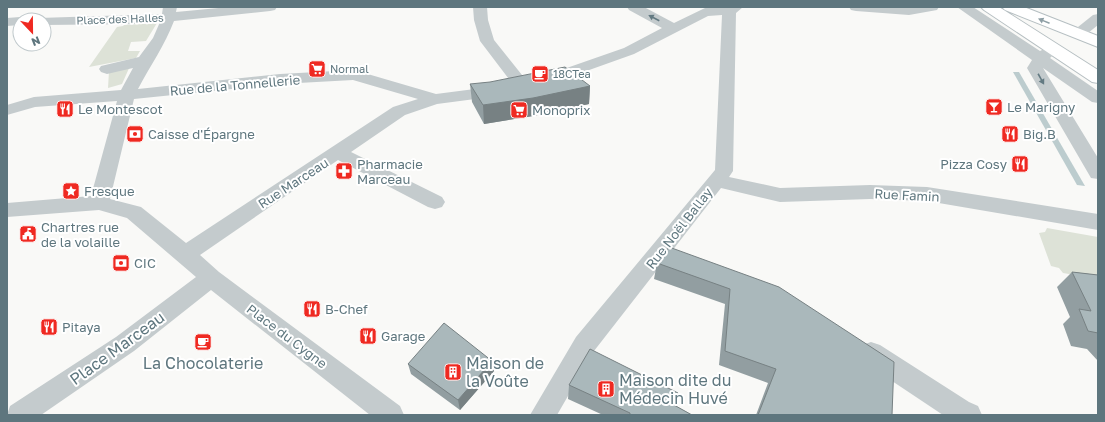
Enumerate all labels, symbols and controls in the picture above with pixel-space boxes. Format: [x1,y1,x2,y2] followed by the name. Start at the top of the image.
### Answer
[76,10,164,27] street label: Place des Halles
[12,12,52,52] north arrow
[648,14,659,21] one-way arrow
[1037,17,1049,23] one-way arrow
[30,34,42,49] text: N
[307,59,327,79] supermarket icon: Normal
[330,62,369,75] place label: Normal
[530,64,550,84] cafe icon: 18CTea
[553,67,591,80] place label: 18CTea
[169,71,301,99] street label: Rue de la Tonnellerie
[1038,73,1045,85] one-way arrow
[984,97,1004,117] bar icon: Le Marigny
[55,99,75,119] restaurant icon: Le Montescot
[1007,99,1076,115] place label: Le Marigny
[509,100,529,120] supermarket icon: Monoprix
[78,101,163,117] place label: Le Montescot
[532,102,590,118] place label: Monoprix
[125,124,145,144] bank icon: Caisse d'Épargne
[1000,124,1020,144] restaurant icon: Big.B
[148,126,255,142] place label: Caisse d'Épargne
[1023,126,1056,142] place label: Big.B
[255,154,331,212] street label: Rue Marceau
[1010,154,1030,174] restaurant icon: Pizza Cosy
[357,156,423,187] place label: Pharmacie Marceau
[940,156,1008,172] place label: Pizza Cosy
[334,161,354,181] pharmacy icon: Pharmacie Marceau
[61,181,81,201] place icon: Fresque
[84,183,135,199] place label: Fresque
[642,184,716,272] street label: Rue Noël Ballay
[874,185,940,205] street label: Rue Famin
[41,219,120,250] place label: Chartres rue de la volaille
[18,224,38,244] public building icon: Chartres rue de la volaille
[111,253,131,273] bank icon: CIC
[134,255,156,271] place label: CIC
[302,299,322,319] restaurant icon: B-Chef
[244,301,330,371] street label: Place du Cygne
[325,301,368,317] place label: B-Chef
[66,307,168,389] street label: Place Marceau
[39,317,59,337] restaurant icon: Pitaya
[62,319,101,335] place label: Pitaya
[358,326,378,346] restaurant icon: Garage
[381,328,425,344] place label: Garage
[193,332,213,352] cafe icon: La Chocolaterie
[143,353,263,373] place label: La Chocolaterie
[466,353,544,391] place label: Maison de la Voûte
[443,362,463,382] building icon: Maison de la Voûte
[619,370,731,408] place label: Maison dite du Médecin Huvé
[596,379,616,399] building icon: Maison dite du Médecin Huvé

